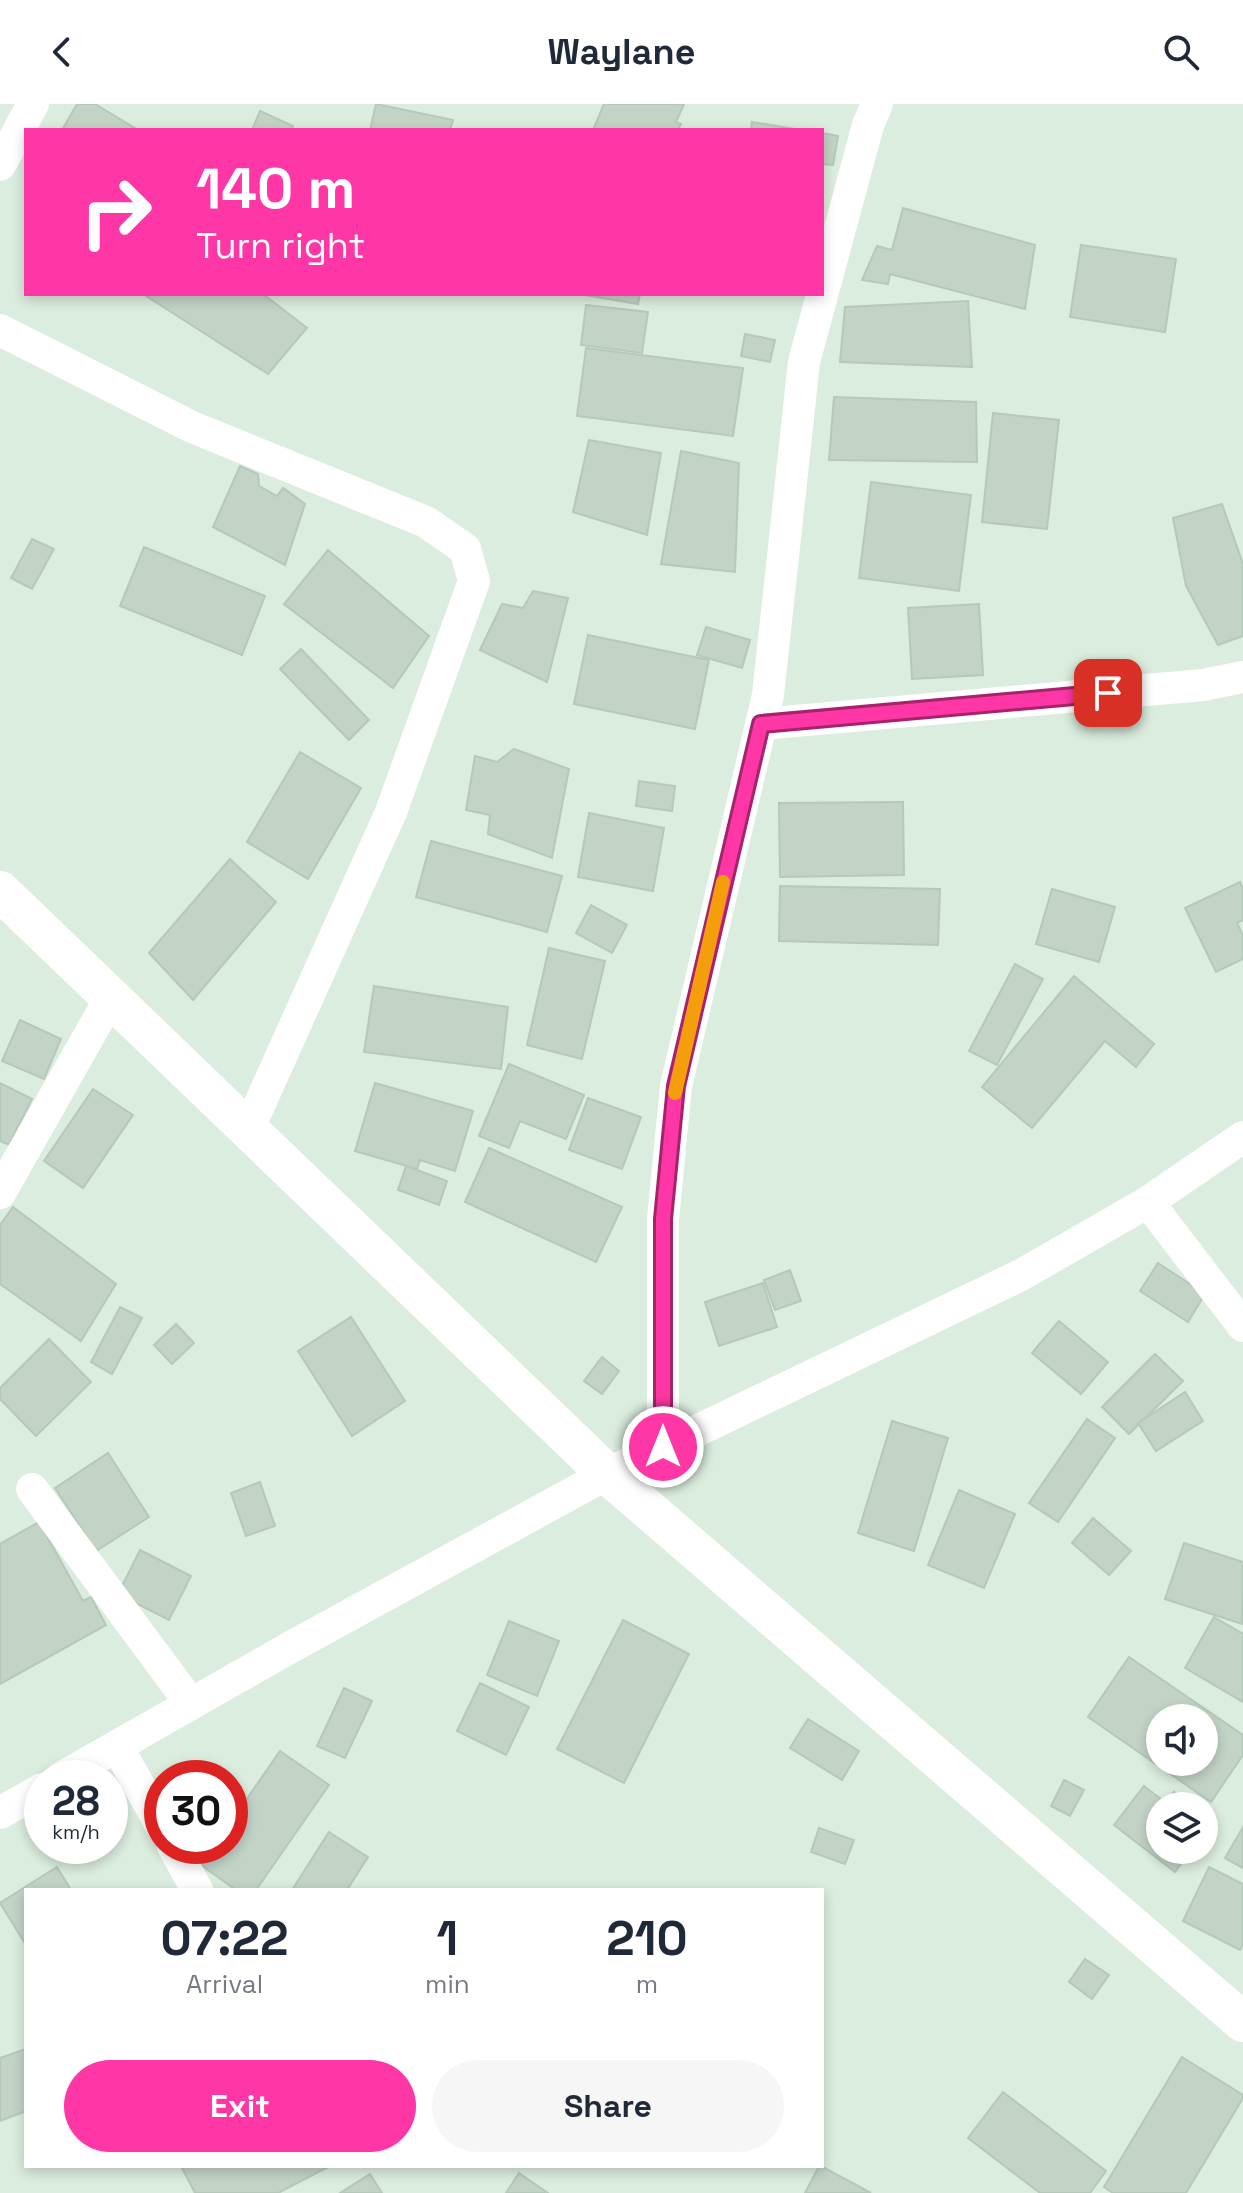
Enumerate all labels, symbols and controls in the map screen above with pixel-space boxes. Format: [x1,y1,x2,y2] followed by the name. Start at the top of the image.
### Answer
[548,29,695,75] text: Waylane
[40,30,84,74] icon: back
[1159,30,1203,74] icon: search
[196,153,355,224] text: 140 m
[64,160,168,264] icon: right
[196,223,365,269] text: Turn right
[1074,659,1142,727] pin
[1086,671,1130,715] icon: arrive
[621,1405,705,1489] position arrow
[1146,1704,1218,1864] map controls
[1146,1704,1218,1776] button: sound
[144,1760,248,1864] speed limit sign: 30
[52,1776,100,1827] text: 28
[1146,1792,1218,1864] button: layers
[52,1819,100,1845] text: km/h
[160,1908,289,1969] text: 07:22
[437,1908,458,1969] text: 1
[606,1908,688,1969] text: 210
[186,1967,263,2001] text: Arrival
[425,1967,470,2001] text: min
[636,1967,658,2001] text: m
[64,2060,416,2152] button: Exit
[432,2060,784,2152] button: Share

